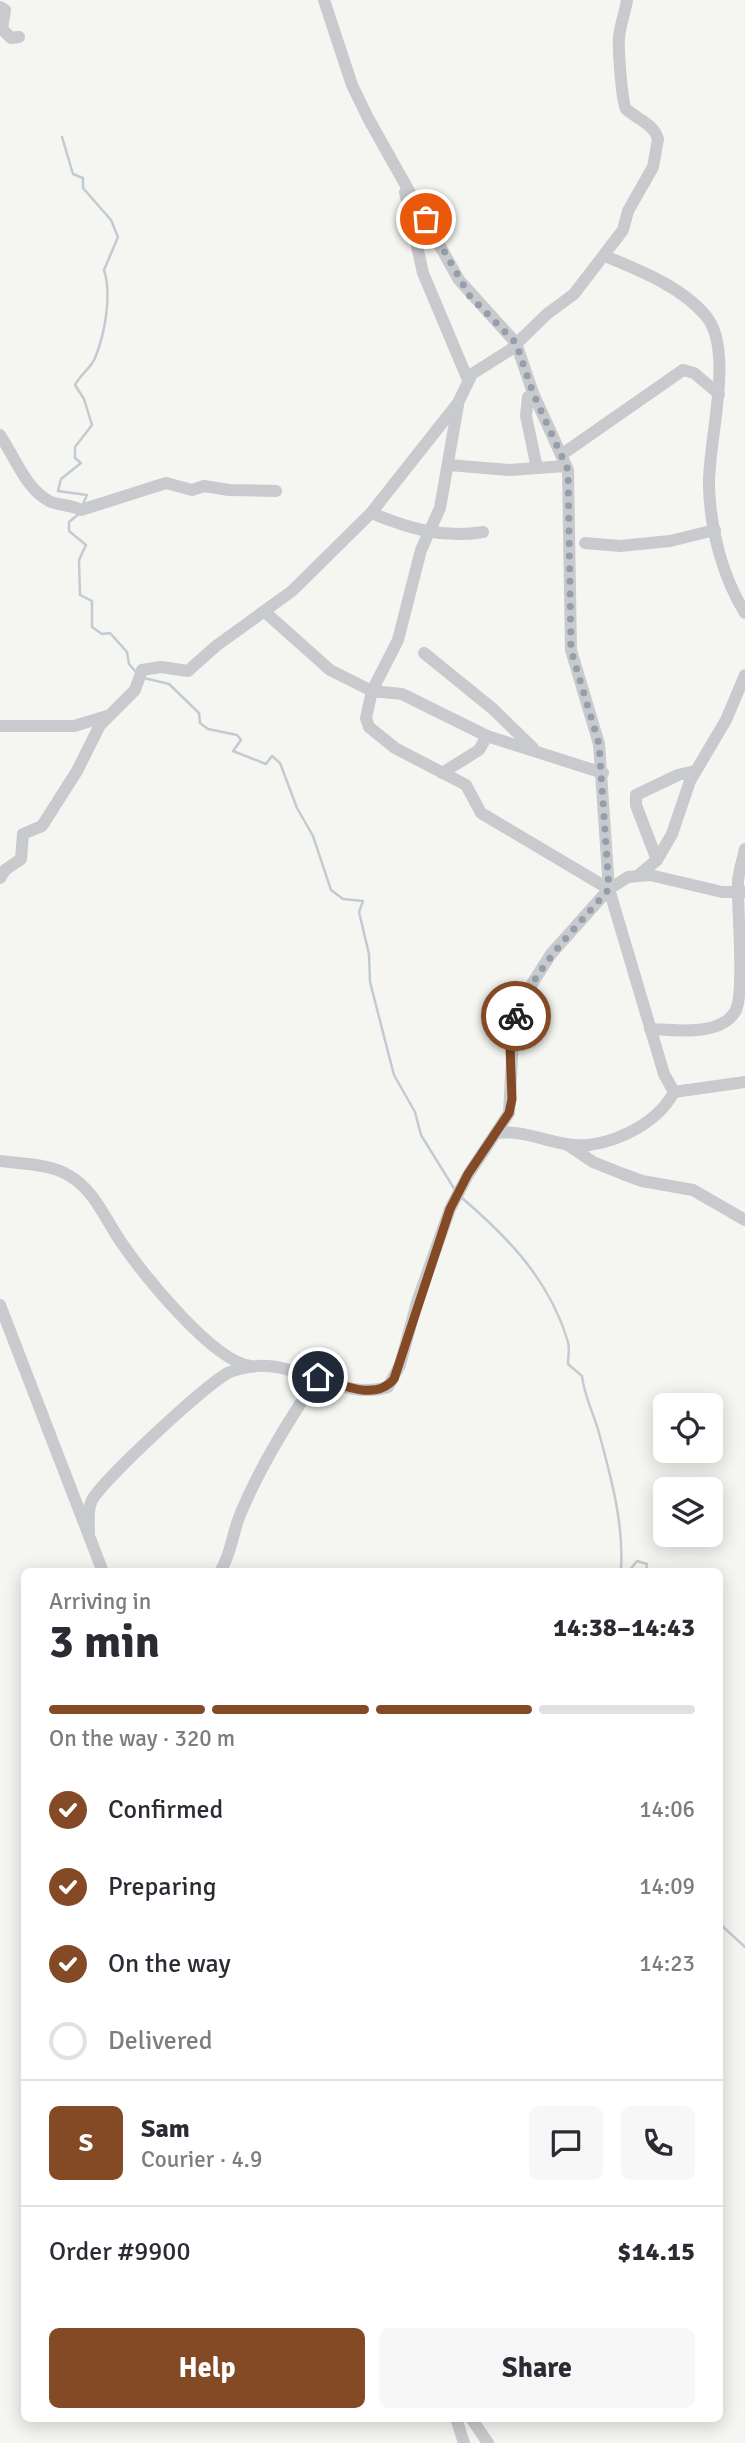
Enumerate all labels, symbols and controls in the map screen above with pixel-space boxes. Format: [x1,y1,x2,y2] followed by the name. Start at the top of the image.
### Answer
[396,189,456,249] pin
[407,200,445,238] icon: bag
[481,981,551,1051] courier
[497,997,535,1035] icon: bike
[288,1347,348,1407] pin
[299,1358,337,1396] icon: home
[653,1393,723,1547] map controls
[653,1393,723,1463] button: locate
[653,1477,723,1547] button: layers
[49,1587,151,1616] text: Arriving in
[553,1612,695,1644] text: 14:38–14:43
[49,1614,160,1670] text: 3 min
[49,1724,235,1753] text: On the way · 320 m
[49,1791,87,1829] icon: check
[108,1794,223,1826] text: Confirmed
[639,1795,695,1824] text: 14:06
[49,1868,87,1906] icon: check
[108,1871,216,1903] text: Preparing
[639,1872,695,1901] text: 14:09
[49,1945,87,1983] icon: check
[108,1948,231,1980] text: On the way
[639,1949,695,1978] text: 14:23
[108,2025,213,2057] text: Delivered
[529,2106,603,2180] button: chat
[621,2106,695,2180] button: phone
[141,2113,190,2145] text: Sam
[79,2127,93,2159] text: S
[141,2145,262,2174] text: Courier · 4.9
[49,2236,190,2268] text: Order #9900
[617,2236,695,2268] text: $14.15
[49,2328,365,2408] button: Help
[379,2328,695,2408] button: Share

